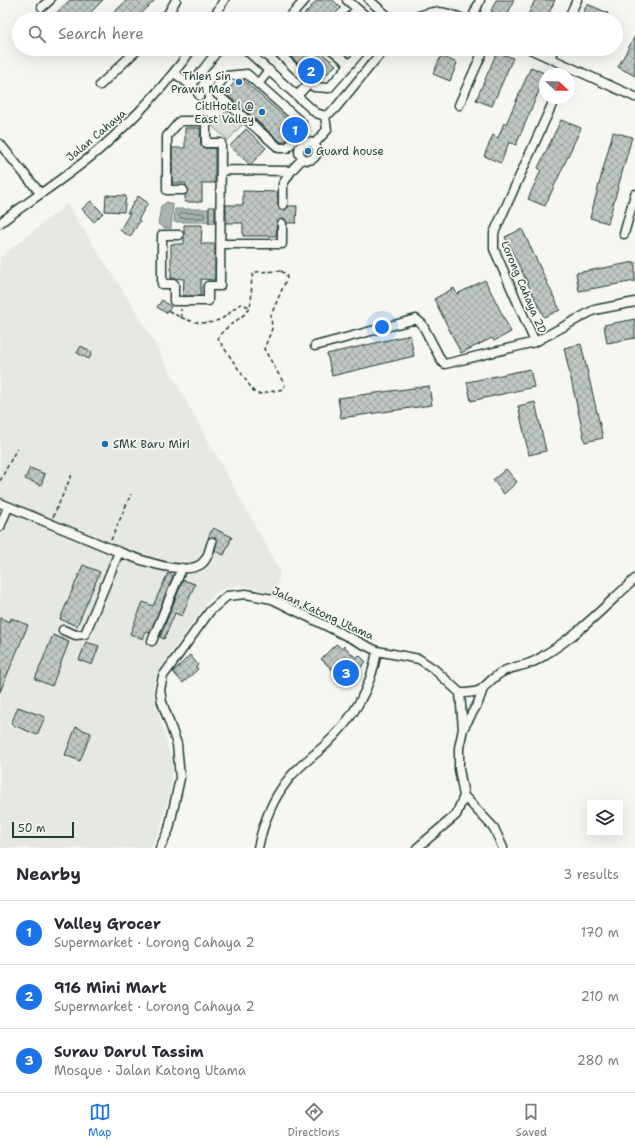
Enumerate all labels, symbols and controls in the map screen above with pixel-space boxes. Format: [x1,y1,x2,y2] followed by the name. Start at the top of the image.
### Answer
[12,12,623,56] search box
[26,23,48,45] icon: search
[58,24,144,44] text: Search here
[298,56,324,86] pin: 2
[539,68,575,104] north arrow
[171,69,231,97] place label: Thien Sin Prawn Mee
[234,77,244,87] marker: Thien Sin Prawn Mee
[195,99,254,127] place label: CitiHotel @ East Valley
[63,106,130,165] street label: Jalan Cahaya
[257,107,267,117] marker: CitiHotel @ East Valley
[282,115,308,145] pin: 1
[316,144,384,159] place label: Guard house
[303,146,313,156] marker: Guard house
[497,239,550,336] street label: Lorong Cahaya 2D
[372,317,392,337] your location
[113,437,190,452] place label: SMK Baru Miri
[100,439,110,449] marker: SMK Baru Miri
[269,583,376,644] street label: Jalan Katong Utama
[333,658,359,688] pin: 3
[587,800,623,836] map controls
[587,800,623,836] button: layers
[12,820,74,839] scale bar
[18,821,46,836] text: 50 m
[16,863,81,885] text: Nearby
[563,866,619,883] text: 3 results
[54,914,161,934] text: Valley Grocer
[26,924,32,941] text: 1
[581,924,619,941] text: 170 m
[54,934,255,951] text: Supermarket · Lorong Cahaya 2
[54,978,167,998] text: 916 Mini Mart
[24,988,34,1005] text: 2
[581,988,619,1005] text: 210 m
[54,998,255,1015] text: Supermarket · Lorong Cahaya 2
[54,1042,204,1062] text: Surau Darul Tassim
[24,1052,34,1069] text: 3
[577,1052,619,1069] text: 280 m
[54,1062,246,1079] text: Mosque · Jalan Katong Utama
[88,1101,112,1140] tab: Map
[287,1101,340,1140] tab: Directions
[516,1101,547,1140] tab: Saved

